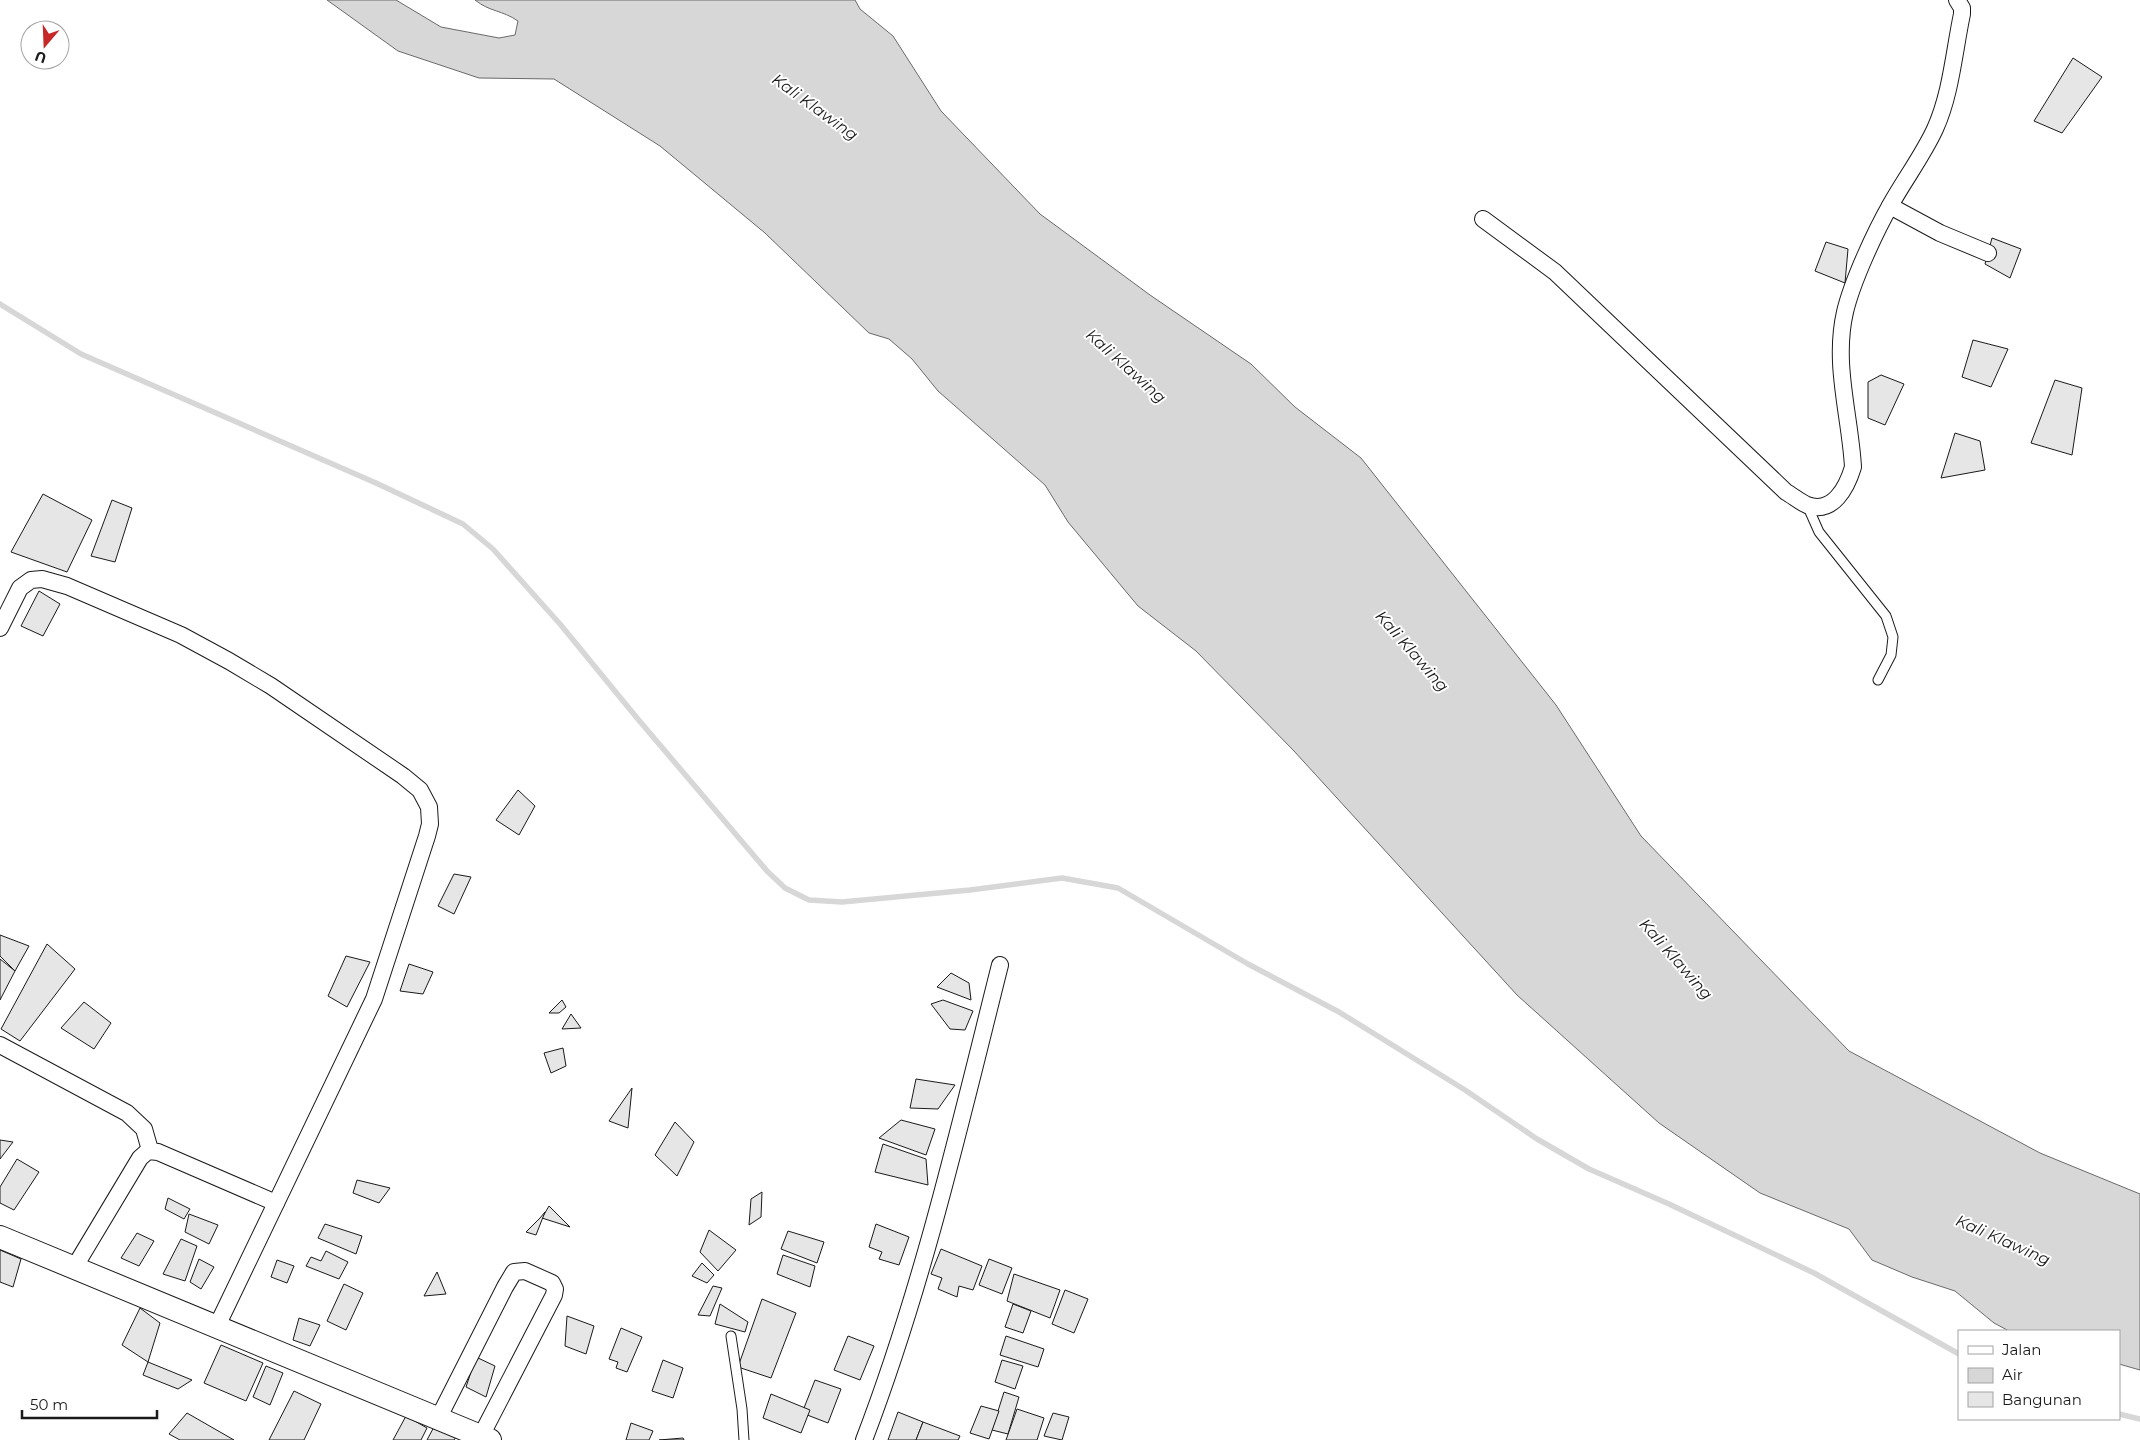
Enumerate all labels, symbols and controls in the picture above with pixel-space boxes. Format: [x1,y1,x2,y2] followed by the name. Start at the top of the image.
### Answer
[20,20,70,70] north arrow
[33,47,49,68] text: U
[768,70,862,144] water label: Kali Klawing
[1082,325,1170,407] water label: Kali Klawing
[1372,607,1452,695] water label: Kali Klawing
[1636,915,1716,1003] water label: Kali Klawing
[1953,1211,2053,1269] water label: Kali Klawing
[1958,1330,2120,1420] legend
[2001,1340,2041,1359] text: Jalan
[2002,1365,2023,1384] text: Air
[22,1388,158,1420] scale bar
[2002,1390,2082,1409] text: Bangunan
[30,1395,68,1414] text: 50 m

